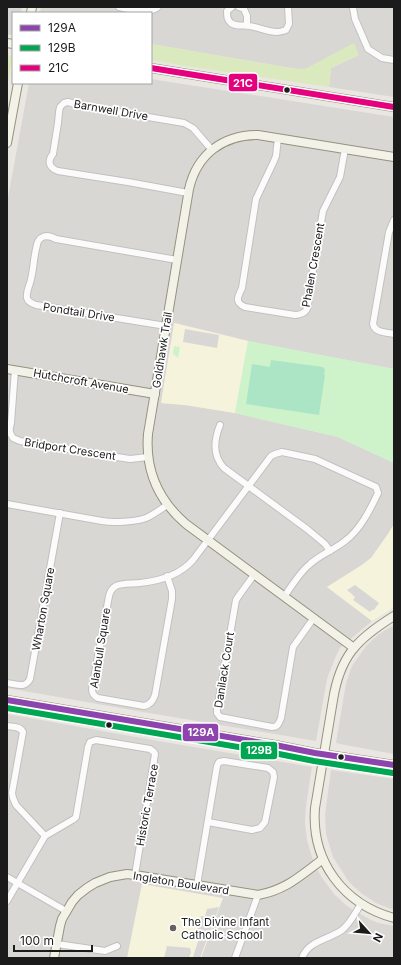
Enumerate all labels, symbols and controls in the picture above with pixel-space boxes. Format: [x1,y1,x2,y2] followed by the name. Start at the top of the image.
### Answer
[12,12,152,84] legend
[48,20,76,35] text: 129A
[48,40,76,55] text: 129B
[48,60,69,75] text: 21C
[228,73,258,92] line badge: 21C
[233,76,253,90] text: 21C
[282,85,292,95] unlabelled marker
[73,97,149,123] street label: Barnwell Drive
[299,221,327,308] street label: Phalen Crescent
[42,299,116,325] street label: Pondtail Drive
[149,311,175,389] street label: Goldhawk Trail
[32,366,130,396] street label: Hutchcroft Avenue
[23,435,117,463] street label: Bridport Crescent
[29,566,57,652] street label: Wharton Square
[87,607,113,689] street label: Alanbull Square
[211,631,237,709] street label: Danilack Court
[104,720,114,730] unlabelled marker
[182,723,219,742] line badge: 129A
[187,725,215,739] text: 129A
[240,741,278,760] line badge: 129B
[246,743,272,757] text: 129B
[336,752,346,762] unlabelled marker
[133,763,161,847] street label: Historic Terrace
[132,868,230,898] street label: Ingleton Boulevard
[349,913,389,953] north arrow
[181,915,270,942] place label: The Divine Infant Catholic School
[168,923,178,933] marker: The Divine Infant Catholic School
[14,927,92,953] scale bar
[370,931,386,944] text: N
[20,933,54,948] text: 100 m

